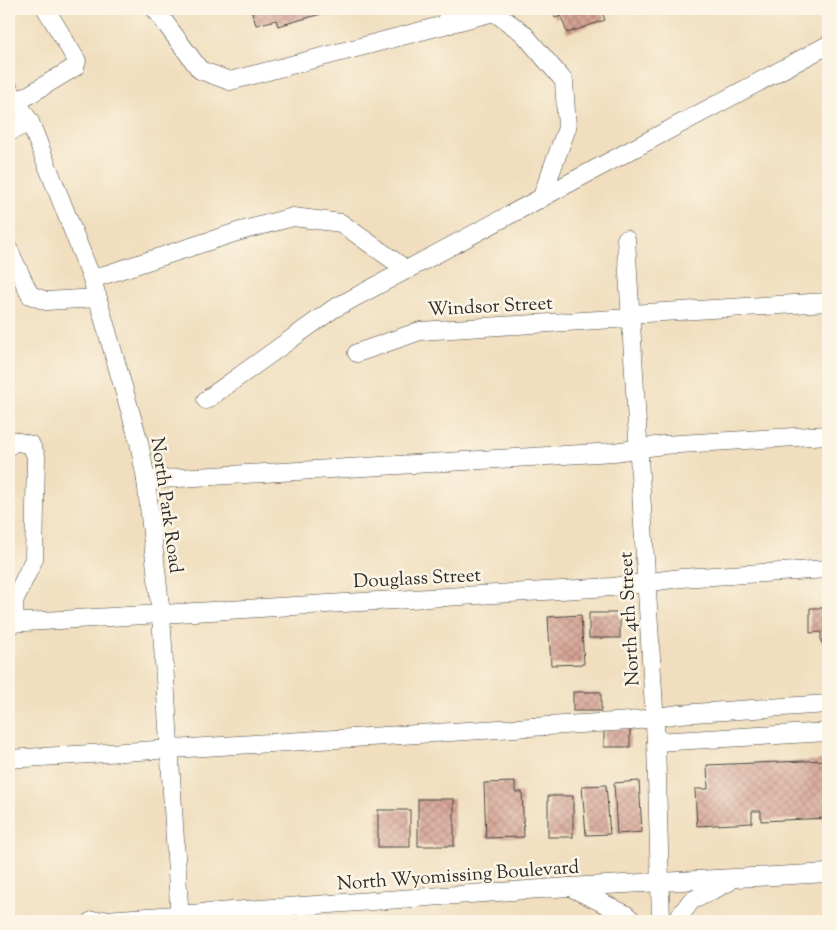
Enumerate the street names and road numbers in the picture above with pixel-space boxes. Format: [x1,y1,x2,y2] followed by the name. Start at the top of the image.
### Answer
[427,291,554,324] street label: Windsor Street
[143,436,188,575] street label: North Park Road
[613,551,647,687] street label: North 4th Street
[353,563,482,596] street label: Douglass Street
[336,855,580,898] street label: North Wyomissing Boulevard

